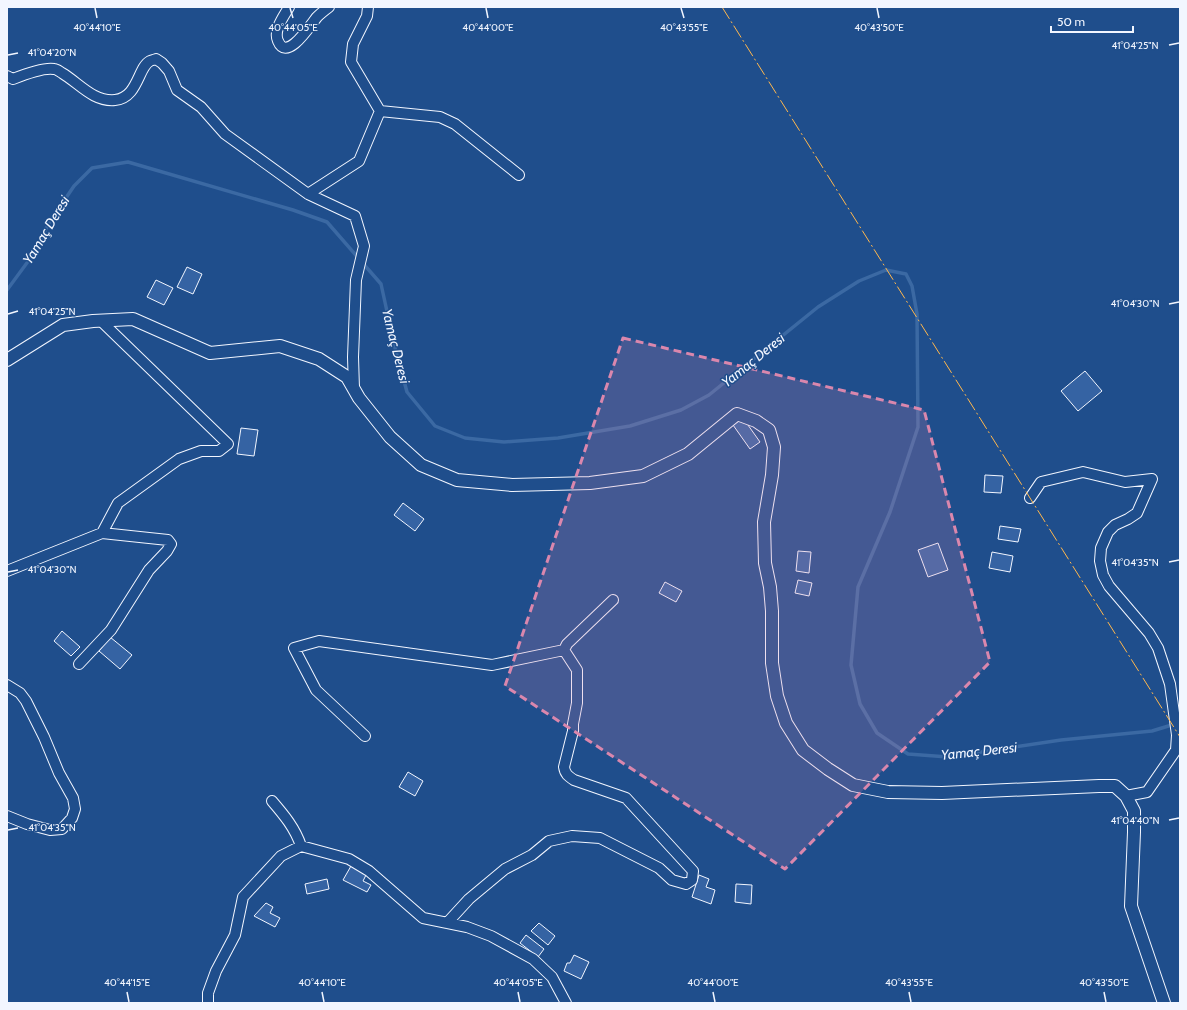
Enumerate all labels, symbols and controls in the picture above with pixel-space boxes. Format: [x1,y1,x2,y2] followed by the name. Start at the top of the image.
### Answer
[1051,8,1133,34] scale bar
[1057,14,1085,29] text: 50 m
[73,21,121,34] text: 40°44'10"E
[268,21,318,34] text: 40°44'05"E
[462,21,514,34] text: 40°44'00"E
[660,21,708,34] text: 40°43'55"E
[854,21,904,34] text: 40°43'50"E
[1111,39,1159,52] text: 41°04'25"N
[28,46,76,59] text: 41°04'20"N
[19,192,74,267] water label: Yamaç Deresi
[1111,297,1159,310] text: 41°04'30"N
[28,305,76,318] text: 41°04'25"N
[378,307,414,386] water label: Yamaç Deresi
[718,328,789,391] water label: Yamaç Deresi
[1111,556,1159,569] text: 41°04'35"N
[28,563,76,576] text: 41°04'30"N
[940,738,1019,764] water label: Yamaç Deresi
[1110,814,1160,827] text: 41°04'40"N
[28,821,76,834] text: 41°04'35"N
[104,976,150,989] text: 40°44'15"E
[298,976,346,989] text: 40°44'10"E
[493,976,543,989] text: 40°44'05"E
[687,976,739,989] text: 40°44'00"E
[885,976,933,989] text: 40°43'55"E
[1079,976,1129,989] text: 40°43'50"E

